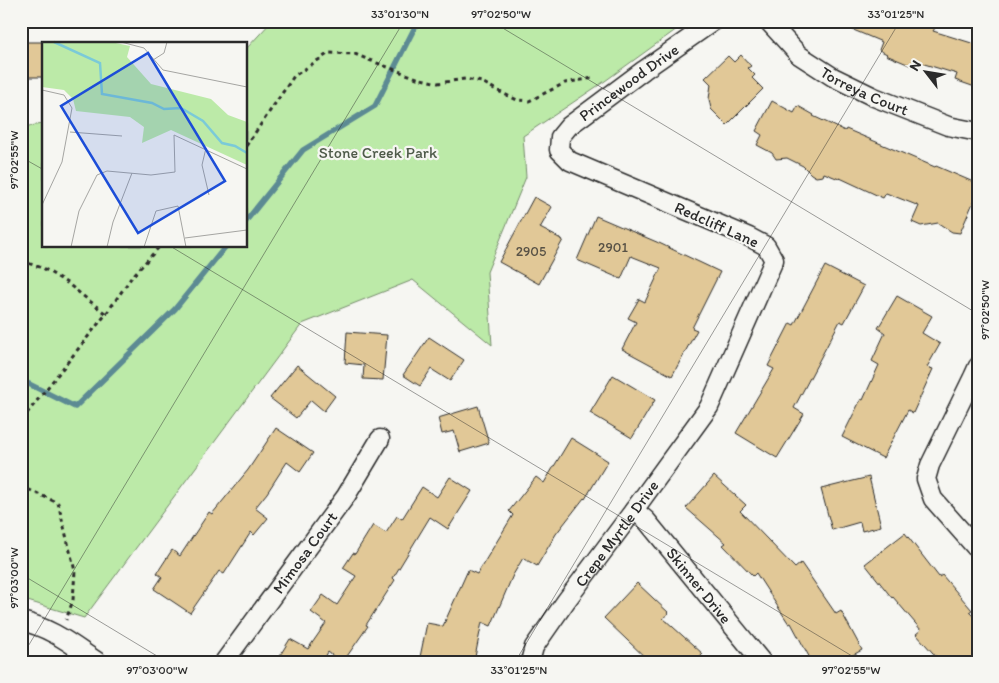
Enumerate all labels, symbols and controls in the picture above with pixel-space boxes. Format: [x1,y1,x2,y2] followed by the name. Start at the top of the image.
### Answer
[371,7,429,21] text: 33°01'30"N
[471,7,531,21] text: 97°02'50"W
[868,7,924,21] text: 33°01'25"N
[575,40,683,125] street label: Princewood Drive
[42,42,248,248] inset map
[902,48,952,98] north arrow
[906,57,925,74] text: N
[817,62,911,120] street label: Torreya Court
[7,131,21,189] text: 97°02'55"W
[319,143,438,162] park label: Stone Creek Park
[672,197,762,251] street label: Redcliff Lane
[598,239,628,256] house number: 2901
[516,243,546,260] house number: 2905
[978,280,992,340] text: 97°02'50"W
[571,476,663,591] street label: Crepe Myrtle Drive
[269,508,341,597] street label: Mimosa Court
[662,544,736,627] street label: Skinner Drive
[7,547,21,609] text: 97°03'00"W
[126,663,188,677] text: 97°03'00"W
[491,663,547,677] text: 33°01'25"N
[822,663,880,677] text: 97°02'55"W

